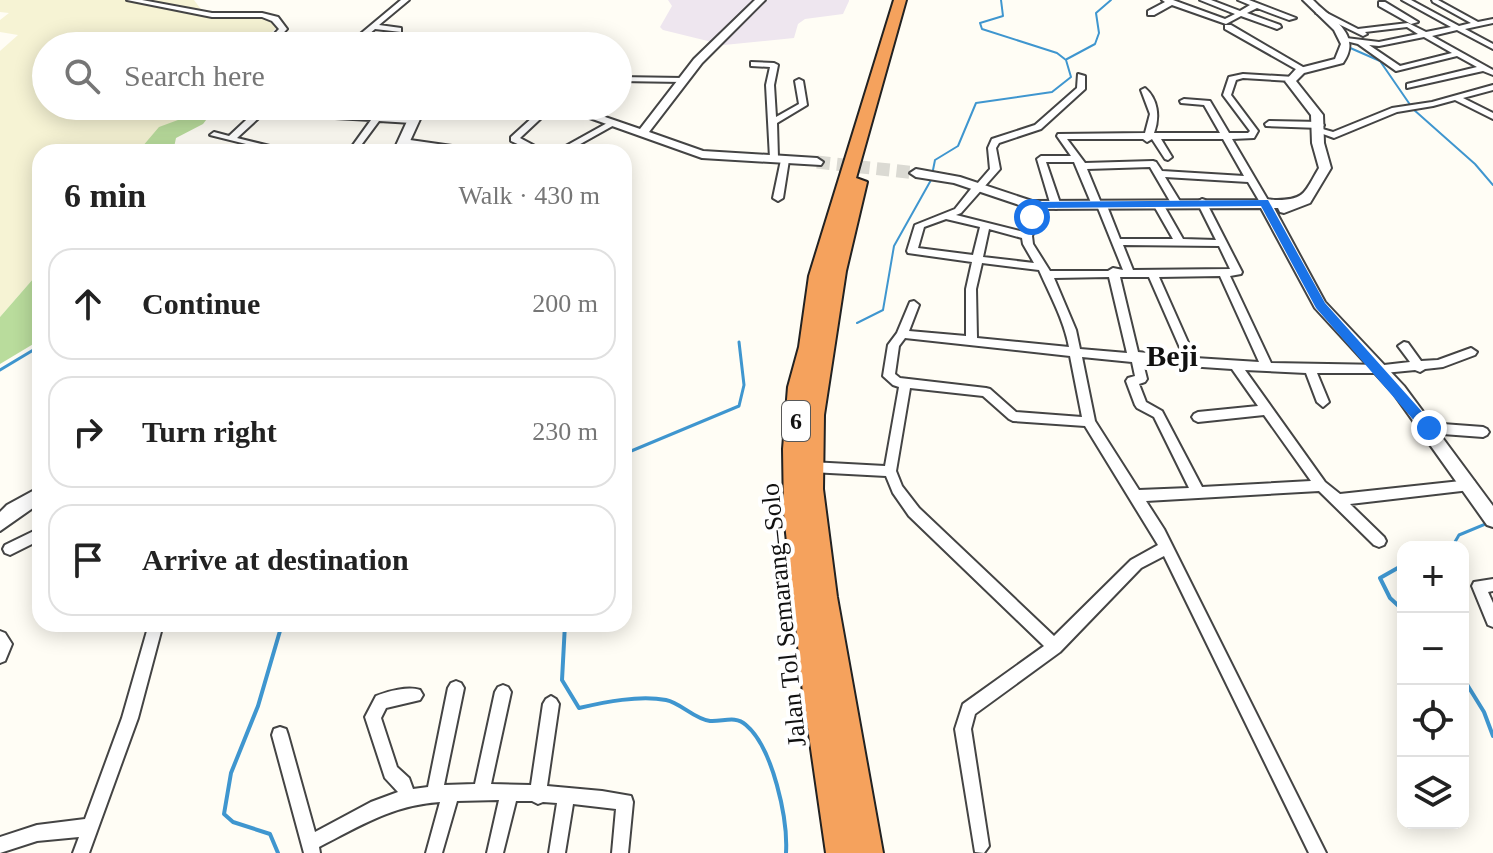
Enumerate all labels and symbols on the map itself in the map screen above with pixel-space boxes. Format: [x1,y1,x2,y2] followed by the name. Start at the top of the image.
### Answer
[1014,199,1050,235] route start
[1146,339,1198,372] district label: Beji
[782,401,810,441] road number: 6
[1411,410,1447,446] route end
[755,482,812,748] street label: Jalan Tol Semarang–Solo

